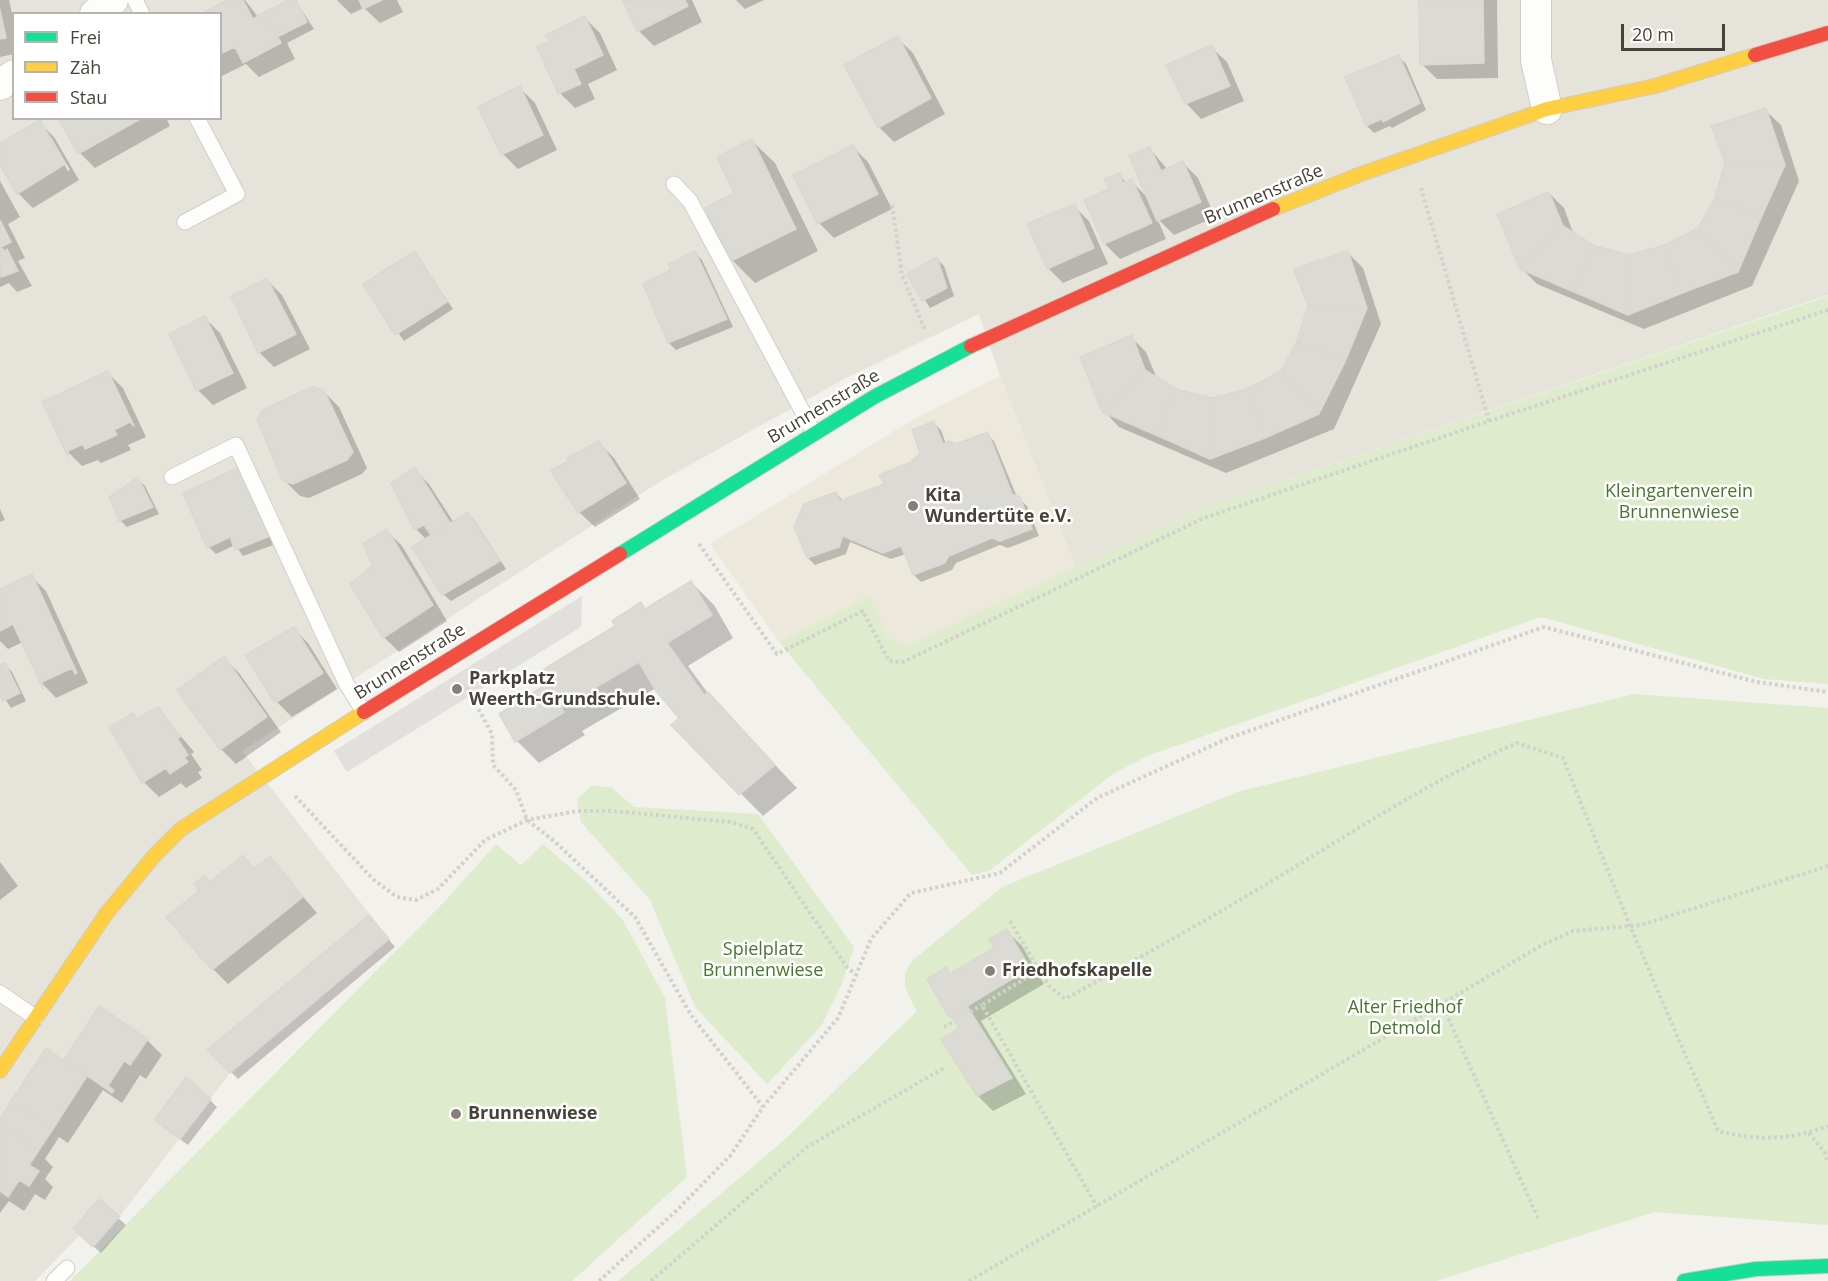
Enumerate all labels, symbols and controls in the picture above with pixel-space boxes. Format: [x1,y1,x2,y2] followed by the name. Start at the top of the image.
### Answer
[12,12,222,120] legend
[1624,12,1728,50] scale bar
[1632,22,1674,46] text: 20 m
[70,25,101,49] text: Frei
[70,55,101,79] text: Zäh
[70,85,107,109] text: Stau
[1201,160,1327,230] street label: Brunnenstraße
[764,365,884,449] street label: Brunnenstraße
[1605,481,1753,524] park label: Kleingartenverein Brunnenwiese
[925,485,1072,528] place label: Kita Wundertüte e.V.
[906,499,920,513] marker: Kita Wundertüte e.V.
[350,619,470,705] street label: Brunnenstraße
[469,668,661,710] place label: Parkplatz Weerth-Grundschule.
[450,682,464,696] marker: Parkplatz Weerth-Grundschule.
[703,939,823,982] park label: Spielplatz Brunnenwiese
[1002,960,1152,982] place label: Friedhofskapelle
[983,964,997,978] marker: Friedhofskapelle
[1348,997,1462,1040] park label: Alter Friedhof Detmold
[468,1103,597,1125] place label: Brunnenwiese
[449,1107,463,1121] marker: Brunnenwiese

